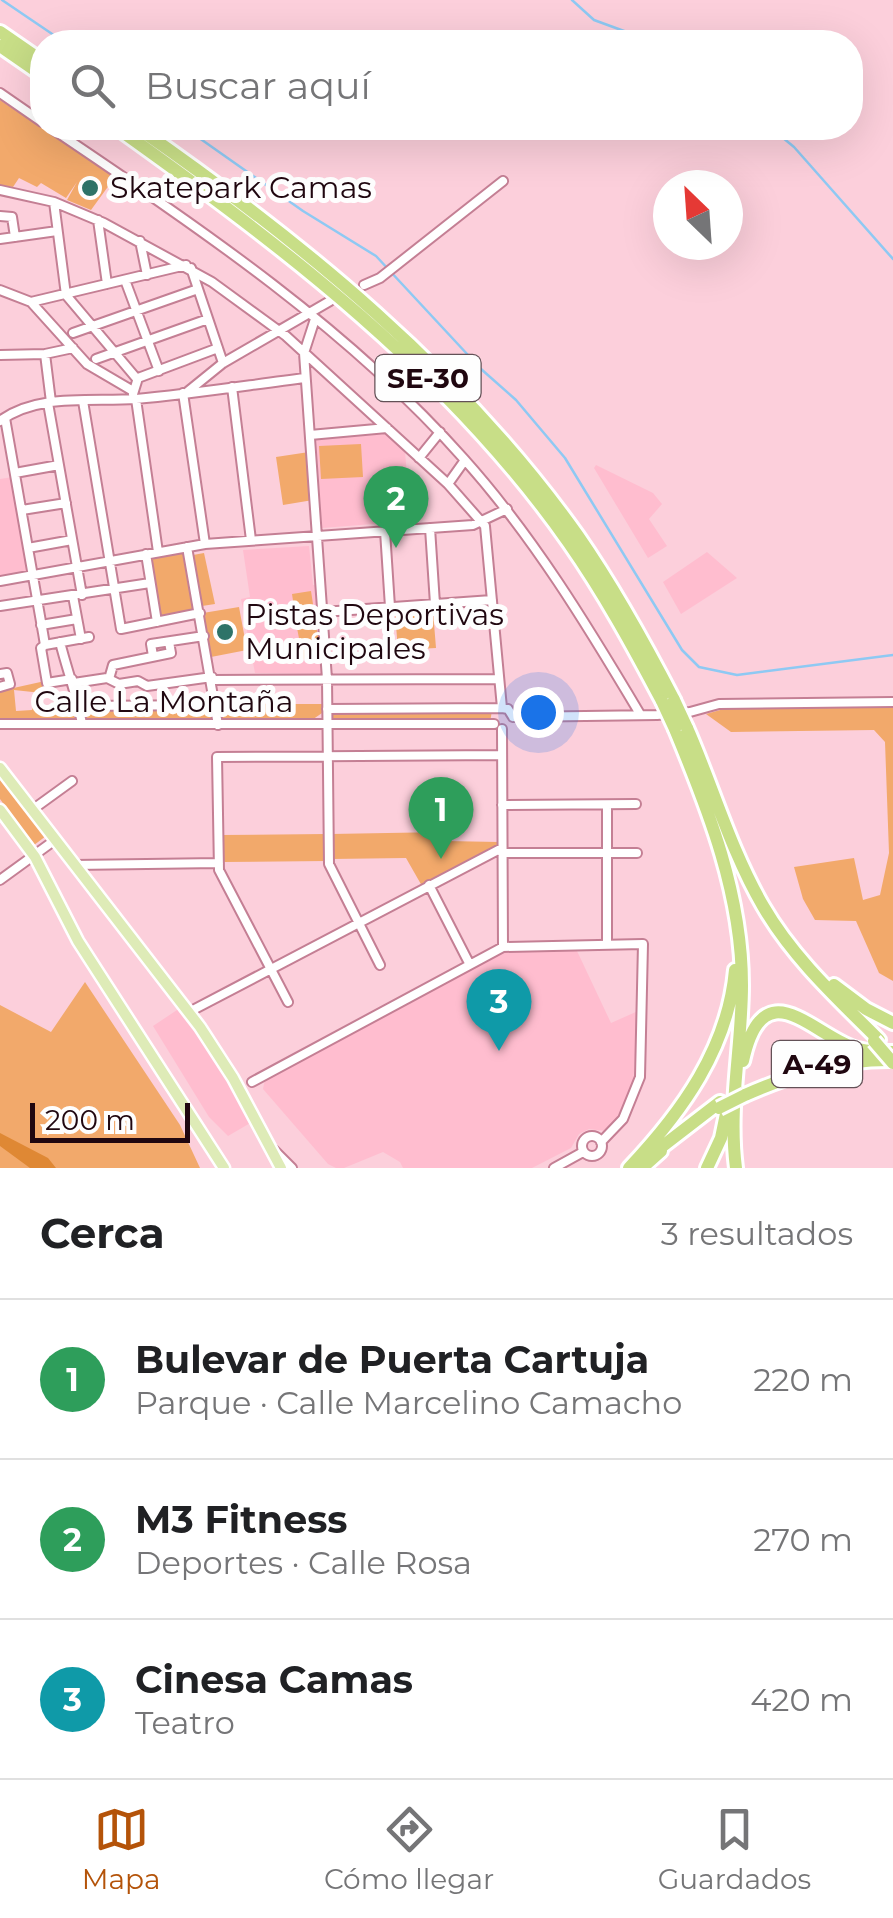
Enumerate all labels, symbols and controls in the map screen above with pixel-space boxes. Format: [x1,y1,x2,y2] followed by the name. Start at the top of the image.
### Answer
[30,30,863,140] search box
[65,58,120,113] icon: search
[145,62,371,109] text: Buscar aquí
[110,169,372,206] place label: Skatepark Camas
[653,170,743,260] north arrow
[79,177,101,199] marker: Skatepark Camas
[376,355,480,401] road number: SE-30
[364,466,428,548] pin: 2
[245,596,504,667] place label: Pistas Deportivas Municipales
[214,621,236,643] marker: Pistas Deportivas Municipales
[34,683,294,720] street label: Calle La Montaña
[513,687,564,738] your location
[408,776,474,859] pin: 1
[466,968,532,1051] pin: 3
[772,1041,862,1087] road number: A-49
[30,1098,190,1142] scale bar
[45,1103,135,1137] text: 200 m
[40,1207,165,1259] text: Cerca
[661,1214,853,1253] text: 3 resultados
[135,1336,649,1383] text: Bulevar de Puerta Cartuja
[66,1360,79,1399] text: 1
[753,1360,853,1399] text: 220 m
[135,1383,682,1422] text: Parque · Calle Marcelino Camacho
[135,1496,348,1543] text: M3 Fitness
[63,1520,82,1559] text: 2
[753,1520,853,1559] text: 270 m
[135,1543,472,1582] text: Deportes · Calle Rosa
[135,1656,413,1703] text: Cinesa Camas
[63,1680,82,1719] text: 3
[750,1680,853,1719] text: 420 m
[135,1703,235,1742] text: Teatro
[82,1802,160,1896] tab: Mapa
[324,1802,494,1896] tab: Cómo llegar
[658,1802,811,1896] tab: Guardados

